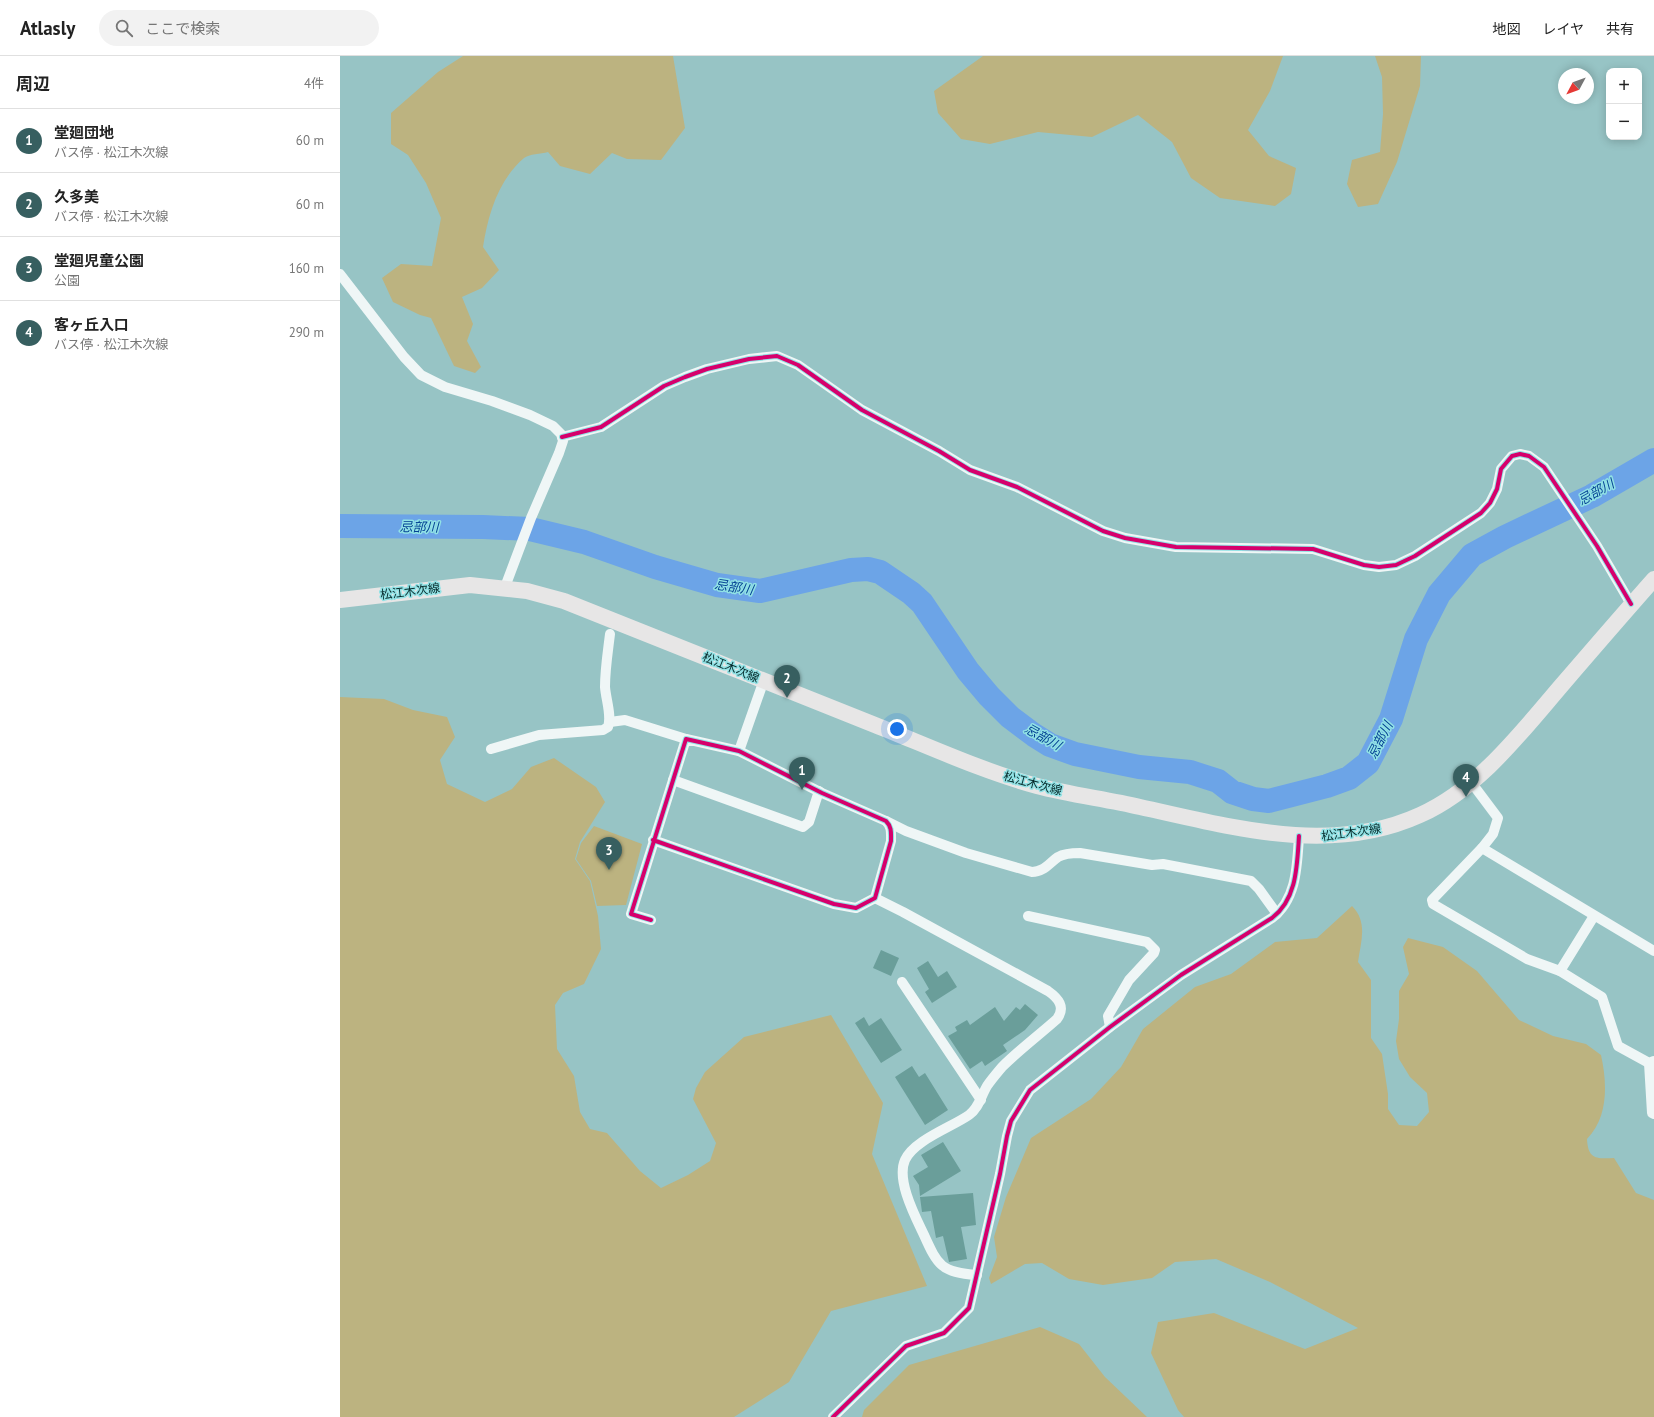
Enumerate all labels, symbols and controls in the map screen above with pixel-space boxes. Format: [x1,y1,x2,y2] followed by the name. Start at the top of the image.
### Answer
[99,10,379,46] search box
[20,16,75,40] text: Atlasly
[113,17,135,39] icon: search
[145,19,220,38] text: ここで検索
[1492,20,1520,38] text: 地図
[1542,20,1584,38] text: レイヤ
[1606,20,1634,38] text: 共有
[1558,68,1594,104] north arrow
[1606,68,1642,140] map controls
[1606,68,1642,104] button: +
[16,73,50,95] text: 周辺
[304,75,324,92] text: 4件
[1606,104,1642,140] button: −
[54,123,114,142] text: 堂廻団地
[25,132,33,149] text: 1
[296,132,324,149] text: 60 m
[54,144,168,161] text: バス停 · 松江木次線
[54,187,99,206] text: 久多美
[25,196,33,213] text: 2
[296,196,324,213] text: 60 m
[54,208,168,225] text: バス停 · 松江木次線
[54,251,144,270] text: 堂廻児童公園
[25,260,33,277] text: 3
[289,260,324,277] text: 160 m
[54,272,80,289] text: 公園
[54,315,129,334] text: 客ヶ丘入口
[25,324,33,341] text: 4
[289,324,324,341] text: 290 m
[54,336,168,353] text: バス停 · 松江木次線
[1575,474,1619,509] water label: 忌部川
[399,518,441,536] water label: 忌部川
[713,576,757,599] water label: 忌部川
[379,580,441,602] street label: 松江木次線
[700,649,762,685] street label: 松江木次線
[774,665,800,698] pin: 2
[1364,717,1397,761] water label: 忌部川
[887,719,907,739] your location
[1022,720,1066,755] water label: 忌部川
[789,757,815,790] pin: 1
[1453,764,1479,797] pin: 4
[1002,768,1064,798] street label: 松江木次線
[1320,820,1382,844] street label: 松江木次線
[596,837,622,870] pin: 3

